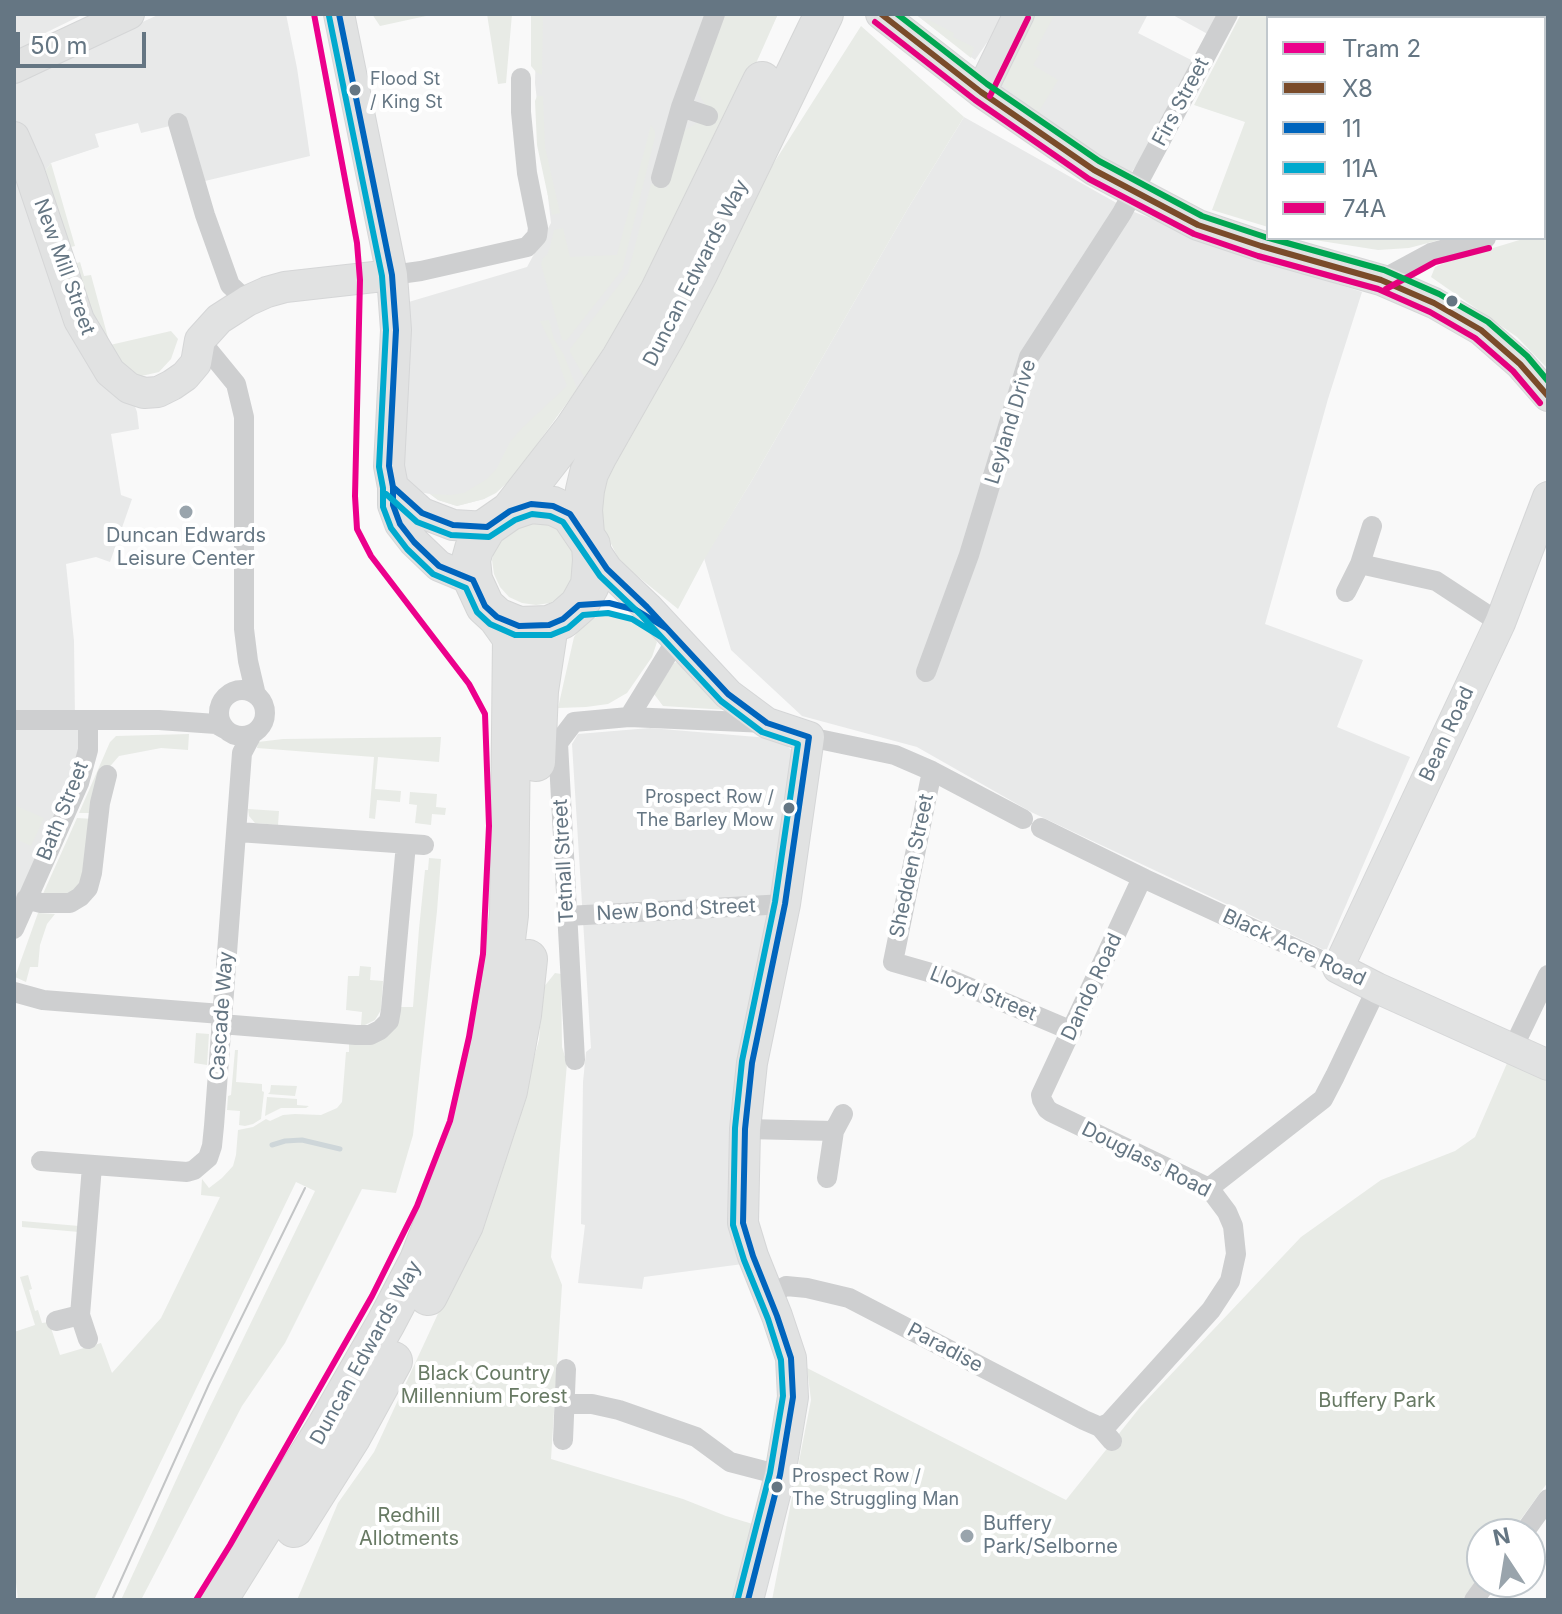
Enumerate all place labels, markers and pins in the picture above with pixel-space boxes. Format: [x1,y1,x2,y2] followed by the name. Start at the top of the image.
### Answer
[370,69,442,112] place label: Flood St / King St
[347,82,363,98] marker: Flood St / King St
[1444,293,1460,309] unlabelled marker
[177,503,195,521] marker: Duncan Edwards Leisure Center
[106,524,266,571] place label: Duncan Edwards Leisure Center
[636,787,774,830] place label: Prospect Row / The Barley Mow
[781,800,797,816] marker: Prospect Row / The Barley Mow
[792,1466,959,1508] place label: Prospect Row / The Struggling Man
[769,1479,785,1495] marker: Prospect Row / The Struggling Man
[983,1512,1118,1559] place label: Buffery Park/Selborne
[958,1527,976,1545] marker: Buffery Park/Selborne

